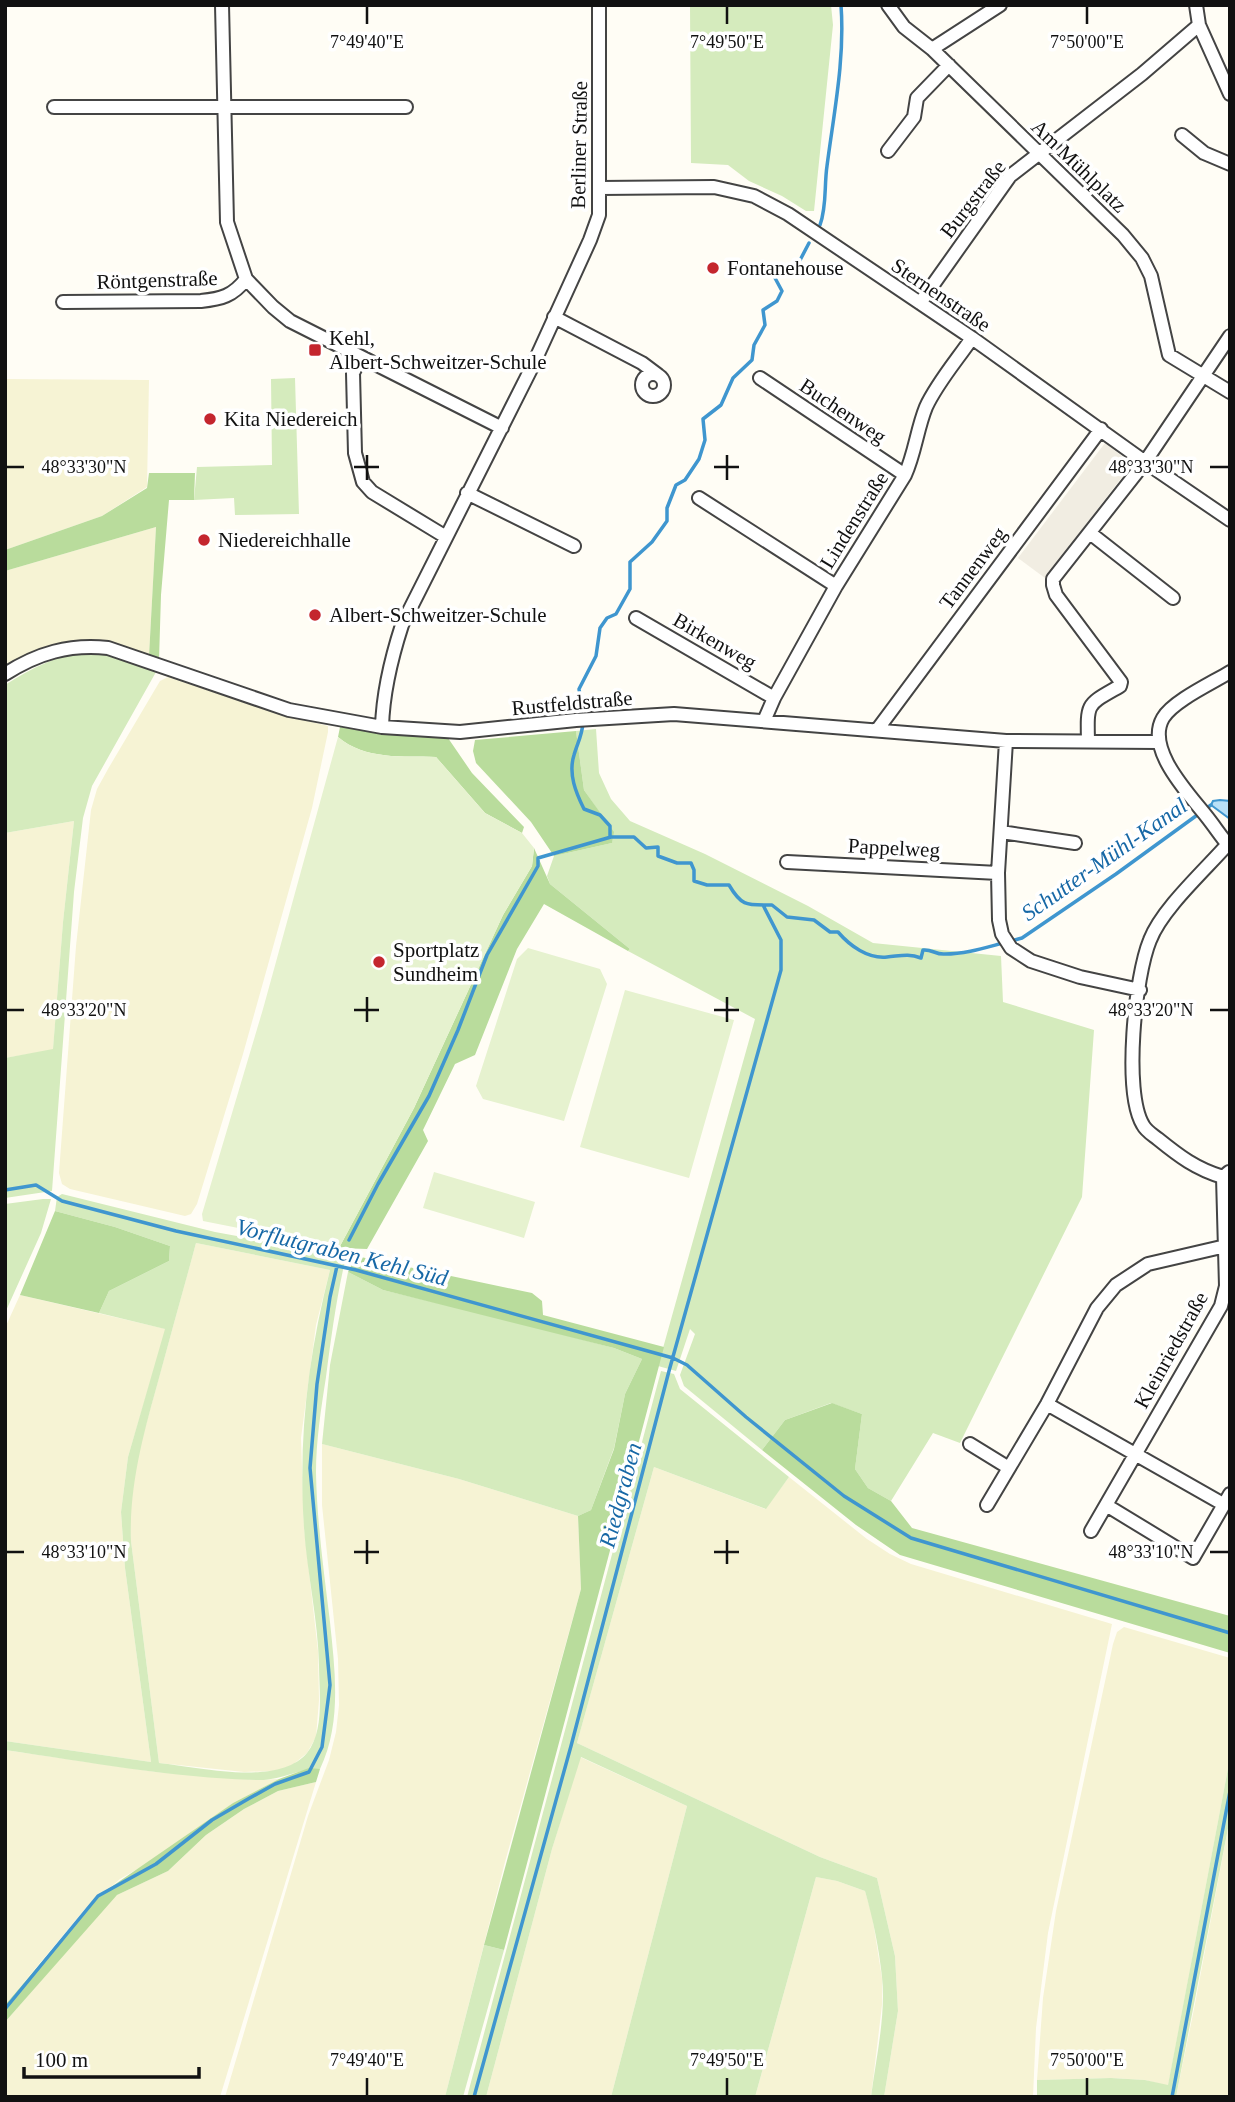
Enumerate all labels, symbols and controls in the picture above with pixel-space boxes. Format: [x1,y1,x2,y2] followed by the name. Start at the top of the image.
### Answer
[330,32,404,52] text: 7°49'40"E
[690,32,764,52] text: 7°49'50"E
[1050,32,1124,52] text: 7°50'00"E
[566,81,592,209] street label: Berliner Straße
[1026,115,1132,217] street label: Am Mühlplatz
[935,155,1011,243] street label: Burgstraße
[887,253,995,337] street label: Sternenstraße
[727,256,844,280] place label: Fontanehouse
[705,260,721,276] marker: Fontanehouse
[96,266,218,294] street label: Röntgenstraße
[329,326,547,374] place label: Kehl, Albert-Schweitzer-Schule
[307,342,323,358] marker: Kehl, Albert-Schweitzer-Schule
[795,373,891,449] street label: Buchenweg
[224,407,358,431] place label: Kita Niedereich
[202,411,218,427] marker: Kita Niedereich
[42,457,126,477] text: 48°33'30"N
[1109,457,1193,477] text: 48°33'30"N
[815,467,893,573] street label: Lindenstraße
[934,522,1012,614] street label: Tannenweg
[218,528,351,552] place label: Niedereichhalle
[196,532,212,548] marker: Niedereichhalle
[329,603,547,627] place label: Albert-Schweitzer-Schule
[307,607,323,623] marker: Albert-Schweitzer-Schule
[669,608,761,675] street label: Birkenweg
[511,686,633,720] street label: Rustfeldstraße
[1017,793,1192,926] water label: Schutter-Mühl-Kanal
[847,834,941,862] street label: Pappelweg
[393,938,479,986] place label: Sportplatz Sundheim
[371,954,387,970] marker: Sportplatz Sundheim
[42,1000,126,1020] text: 48°33'20"N
[1109,1000,1193,1020] text: 48°33'20"N
[233,1214,451,1291] water label: Vorflutgraben Kehl Süd
[1129,1288,1213,1412] street label: Kleinriedstraße
[594,1440,646,1551] water label: Riedgraben
[42,1542,126,1562] text: 48°33'10"N
[1109,1542,1193,1562] text: 48°33'10"N
[24,2036,200,2080] scale bar
[35,2048,88,2072] text: 100 m
[330,2050,404,2070] text: 7°49'40"E
[690,2050,764,2070] text: 7°49'50"E
[1050,2050,1124,2070] text: 7°50'00"E

